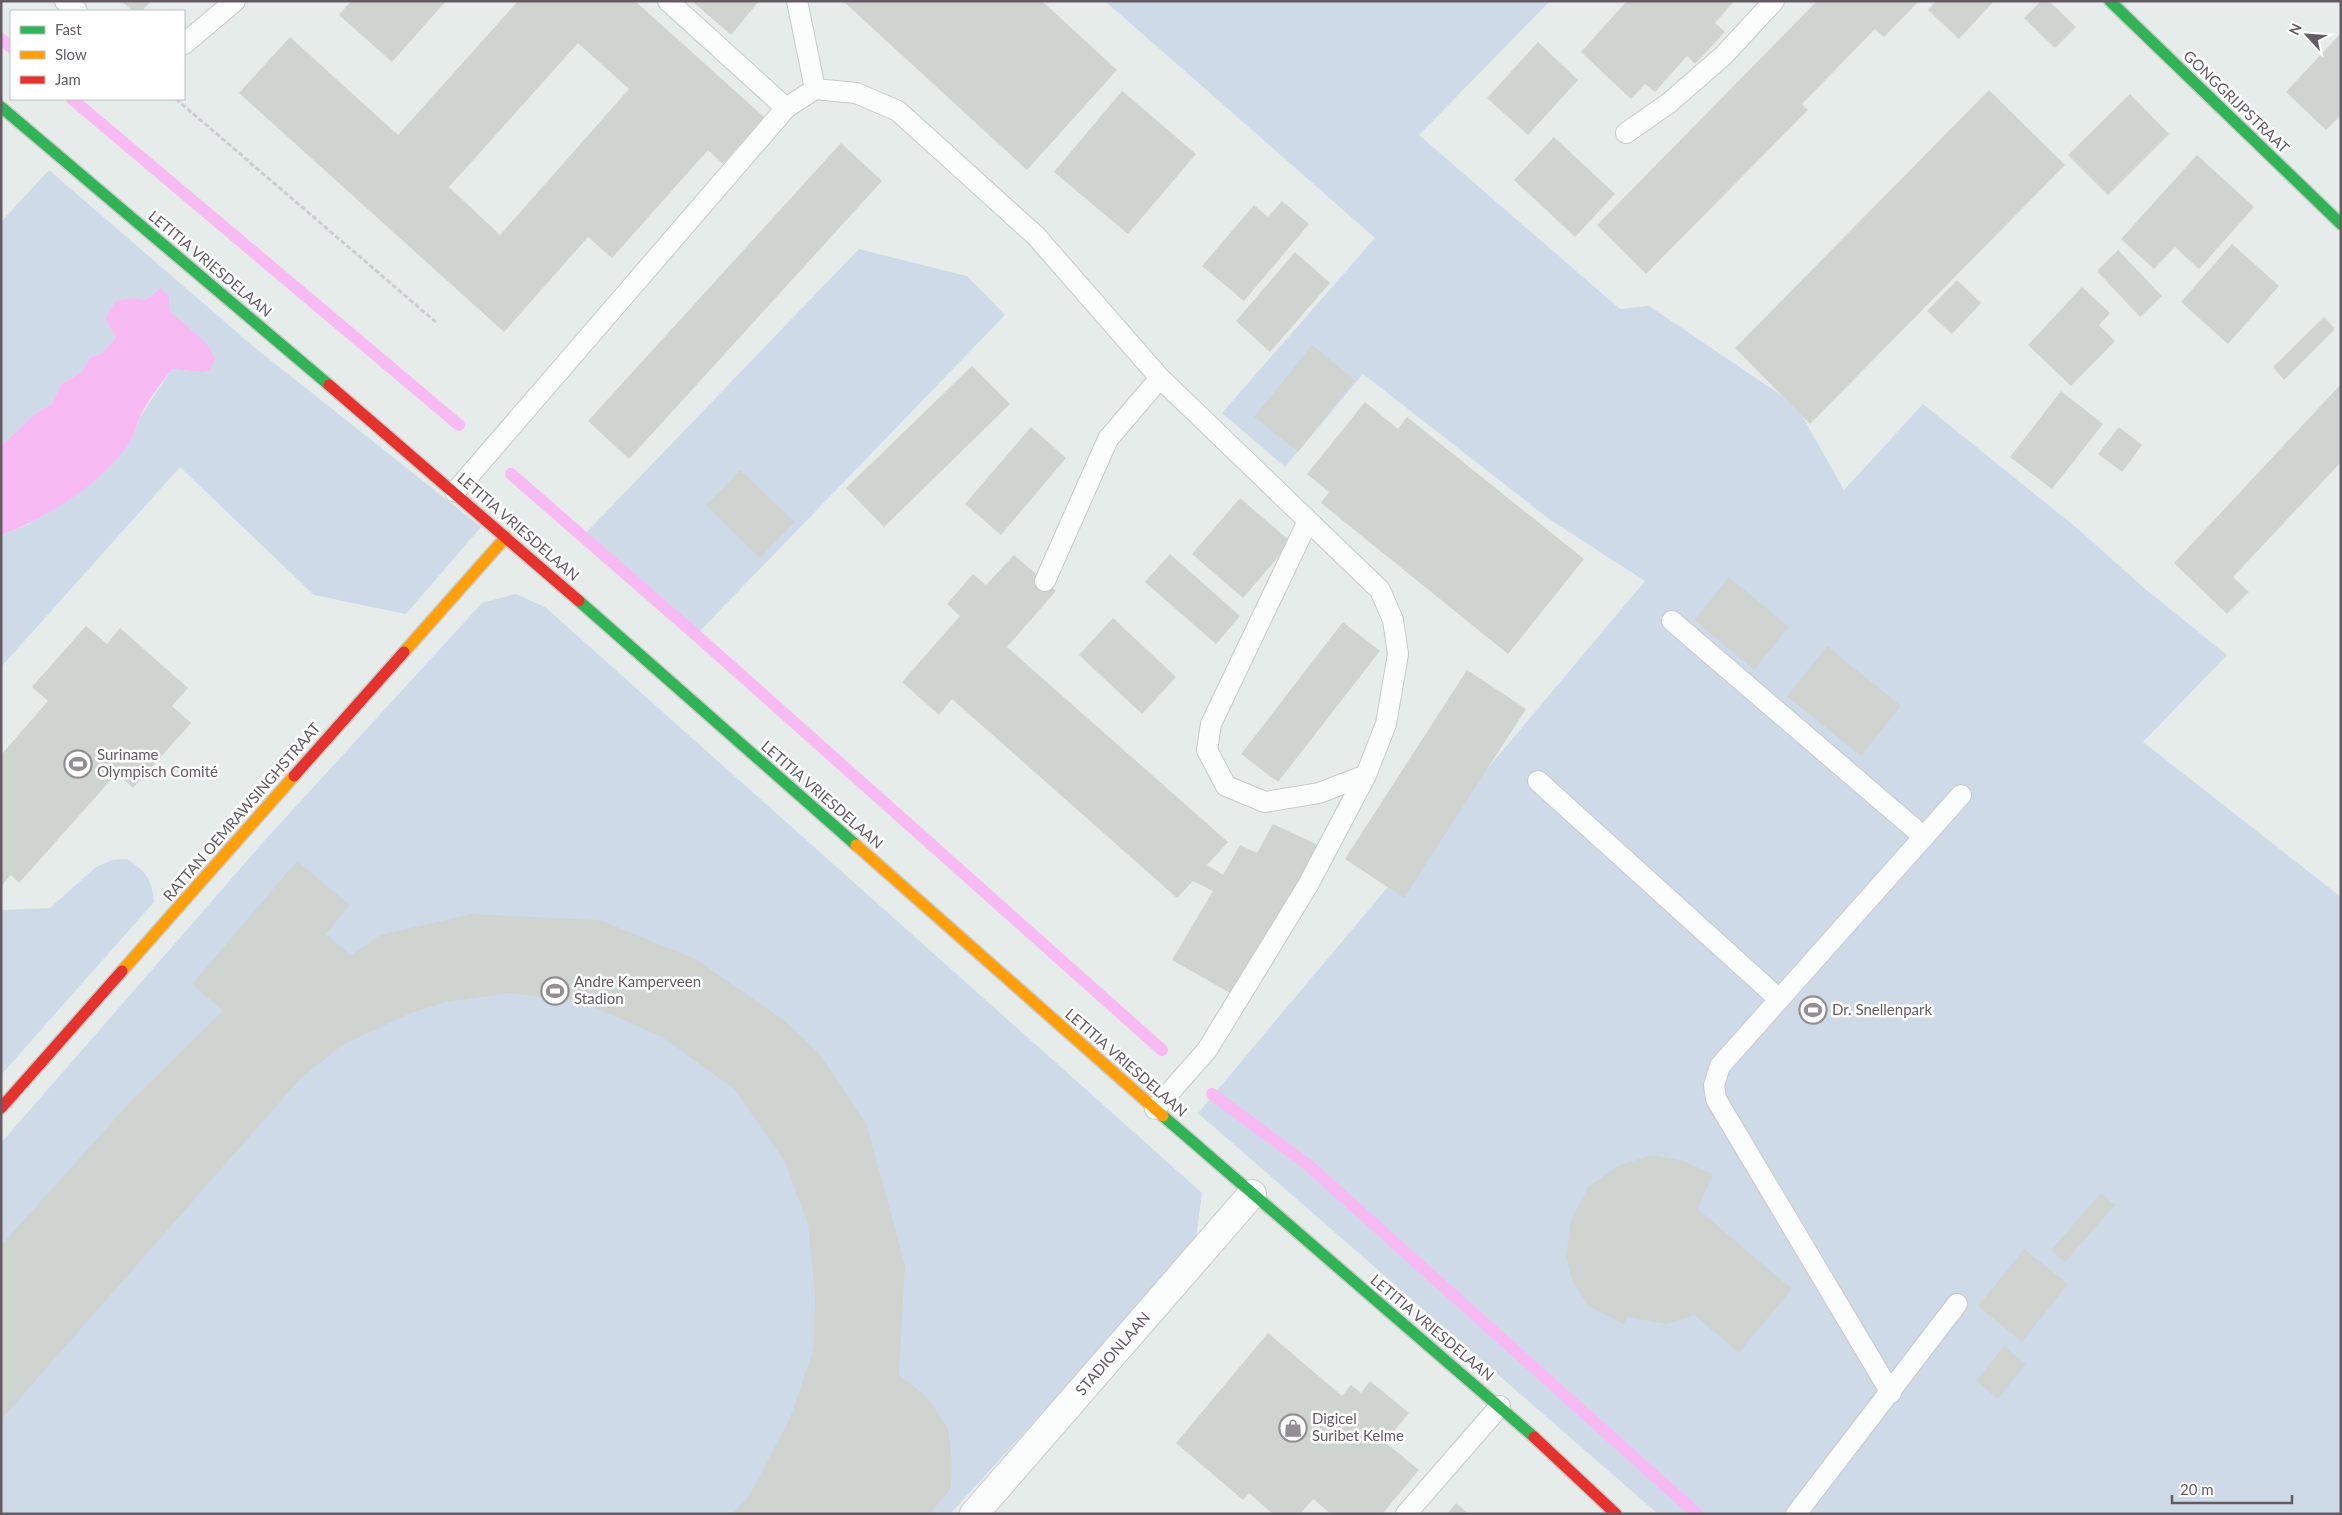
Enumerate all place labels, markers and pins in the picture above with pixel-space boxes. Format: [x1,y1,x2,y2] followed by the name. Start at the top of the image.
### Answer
[97,745,218,780] place label: Suriname Olympisch Comité
[63,749,93,779] sports icon: Suriname Olympisch Comité
[574,972,701,1007] place label: Andre Kamperveen Stadion
[540,976,570,1006] sports icon: Andre Kamperveen Stadion
[1798,995,1828,1025] sports icon: Dr. Snellenpark
[1832,1000,1932,1018] place label: Dr. Snellenpark
[1312,1409,1404,1444] place label: Digicel Suribet Kelme
[1278,1413,1308,1443] shop icon: Digicel Suribet Kelme

